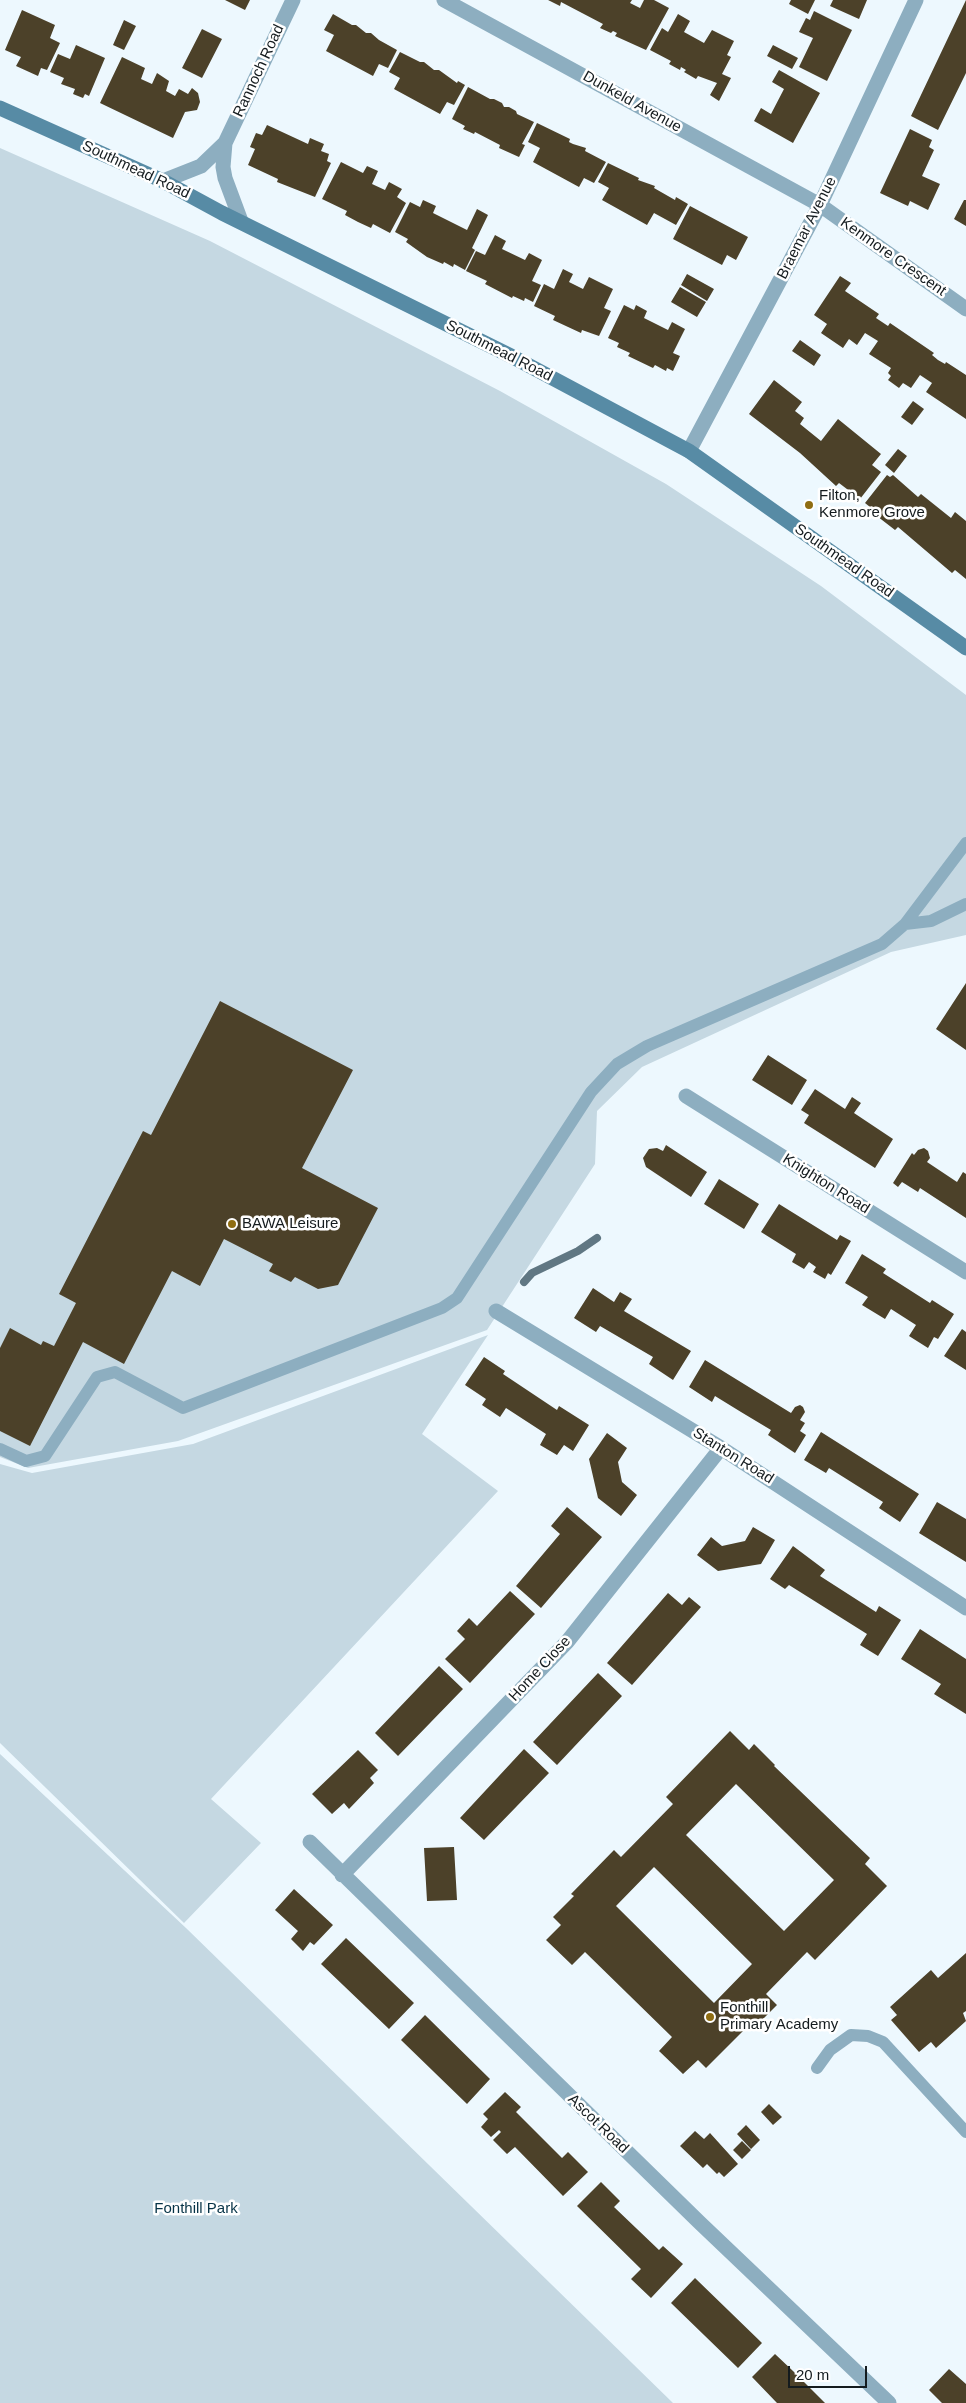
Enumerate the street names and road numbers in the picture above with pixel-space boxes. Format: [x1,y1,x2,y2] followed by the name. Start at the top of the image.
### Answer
[230,22,288,120] street label: Rannoch Road
[580,68,684,136] street label: Dunkeld Avenue
[79,137,193,203] street label: Southmead Road
[773,174,841,282] street label: Braemar Avenue
[837,214,949,300] street label: Kenmore Crescent
[443,316,555,386] street label: Southmead Road
[791,520,897,602] street label: Southmead Road
[779,1150,873,1218] street label: Knighton Road
[689,1424,777,1488] street label: Stanton Road
[505,1633,575,1705] street label: Home Close
[564,2091,632,2157] street label: Ascot Road

